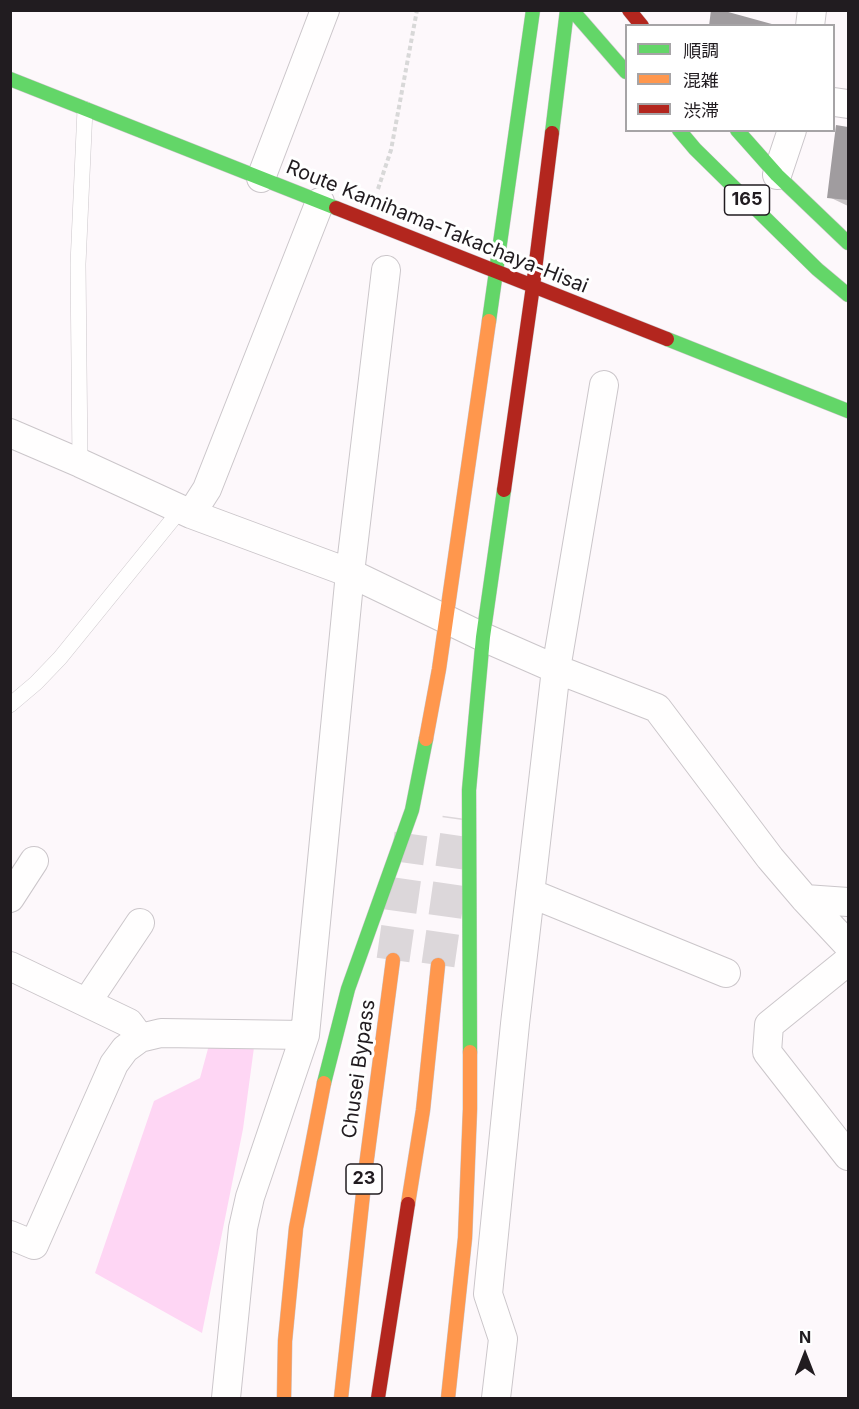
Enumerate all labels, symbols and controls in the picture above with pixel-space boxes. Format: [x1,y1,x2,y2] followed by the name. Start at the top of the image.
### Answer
[625,24,835,132] legend
[683,40,719,61] text: 順調
[683,70,719,91] text: 混雑
[683,100,719,121] text: 渋滞
[282,155,592,299] street label: Route Kamihama-Takachaya-Hisai
[724,185,770,215] road number: 165
[337,998,381,1140] street label: Chusei Bypass
[346,1164,382,1194] road number: 23
[775,1325,835,1385] north arrow
[799,1327,811,1347] text: N

